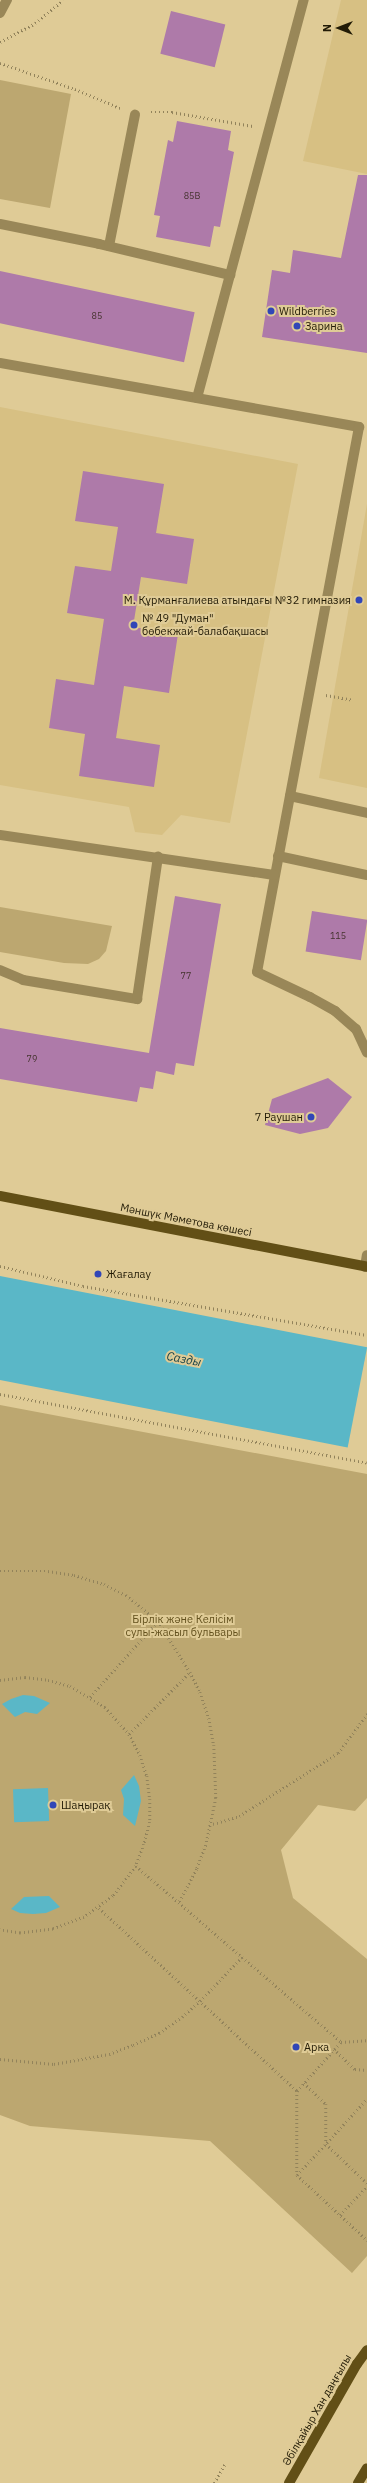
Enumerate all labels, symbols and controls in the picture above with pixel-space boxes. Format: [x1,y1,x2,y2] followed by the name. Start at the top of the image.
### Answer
[319,8,359,48] north arrow
[320,24,334,32] text: N
[184,191,200,201] house number: 85В
[279,304,336,318] place label: Wildberries
[266,306,276,316] marker: Wildberries
[92,311,102,321] house number: 85
[305,319,343,333] place label: Зарина
[292,321,302,331] marker: Зарина
[124,593,351,607] place label: М. Құрманғалиева атындағы №32 гимназия
[354,595,364,605] marker: М. Құрманғалиева атындағы №32 гимназия
[142,612,269,638] place label: № 49 "Думан" бөбекжай-балабақшасы
[129,620,139,630] marker: № 49 "Думан" бөбекжай-балабақшасы
[330,931,346,941] house number: 115
[181,971,191,981] house number: 77
[27,1054,37,1064] house number: 79
[255,1110,303,1124] place label: 7 Раушан
[306,1112,316,1122] marker: 7 Раушан
[119,1201,253,1239] street label: Мәншүк Мәметова көшесі
[106,1267,151,1281] place label: Жағалау
[93,1269,103,1279] marker: Жағалау
[165,1349,203,1369] water label: Сазды
[125,1613,241,1639] park label: Бірлік және Келісім сулы-жасыл бульвары
[61,1798,110,1812] place label: Шаңырақ
[48,1800,58,1810] marker: Шаңырақ
[304,2040,329,2054] place label: Арка
[291,2042,301,2052] marker: Арка
[280,2352,354,2468] street label: Әбілқайыр Хан даңғылы

